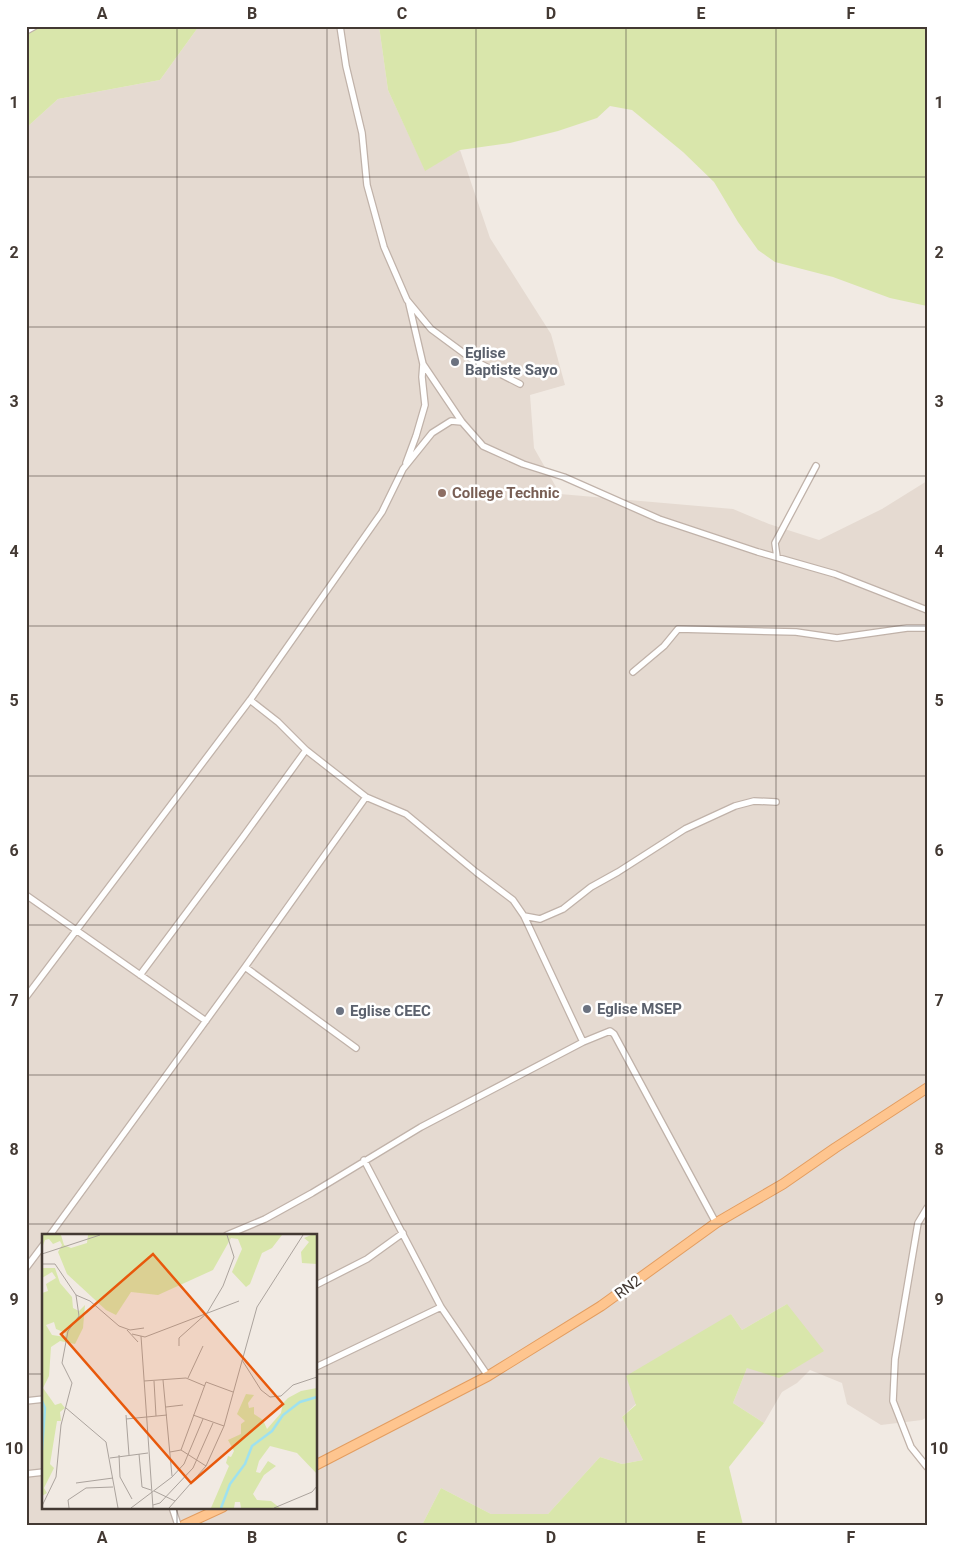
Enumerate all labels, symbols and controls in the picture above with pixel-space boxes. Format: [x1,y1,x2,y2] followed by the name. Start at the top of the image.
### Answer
[97,4,108,23] text: A
[247,4,257,23] text: B
[397,4,407,23] text: C
[546,4,556,23] text: D
[697,4,706,23] text: E
[847,4,856,23] text: F
[9,93,19,112] text: 1
[934,93,944,112] text: 1
[9,243,19,262] text: 2
[934,243,944,262] text: 2
[465,344,558,379] place label: Eglise Baptiste Sayo
[449,356,461,368] marker: Eglise Baptiste Sayo
[9,392,19,411] text: 3
[934,392,944,411] text: 3
[452,484,560,502] place label: College Technic
[436,487,448,499] marker: College Technic
[9,542,19,561] text: 4
[934,542,944,561] text: 4
[9,691,19,710] text: 5
[934,691,944,710] text: 5
[9,841,19,860] text: 6
[934,841,944,860] text: 6
[9,991,19,1010] text: 7
[934,991,944,1010] text: 7
[597,1000,682,1018] place label: Eglise MSEP
[350,1002,431,1020] place label: Eglise CEEC
[581,1003,593,1015] marker: Eglise MSEP
[334,1005,346,1017] marker: Eglise CEEC
[9,1140,19,1159] text: 8
[934,1140,944,1159] text: 8
[42,1234,318,1508] inset map
[611,1271,645,1303] street label: RN2
[9,1290,19,1309] text: 9
[934,1290,944,1309] text: 9
[5,1439,23,1458] text: 10
[930,1439,948,1458] text: 10
[97,1528,108,1547] text: A
[247,1528,257,1547] text: B
[397,1528,407,1547] text: C
[546,1528,556,1547] text: D
[697,1528,706,1547] text: E
[847,1528,856,1547] text: F

